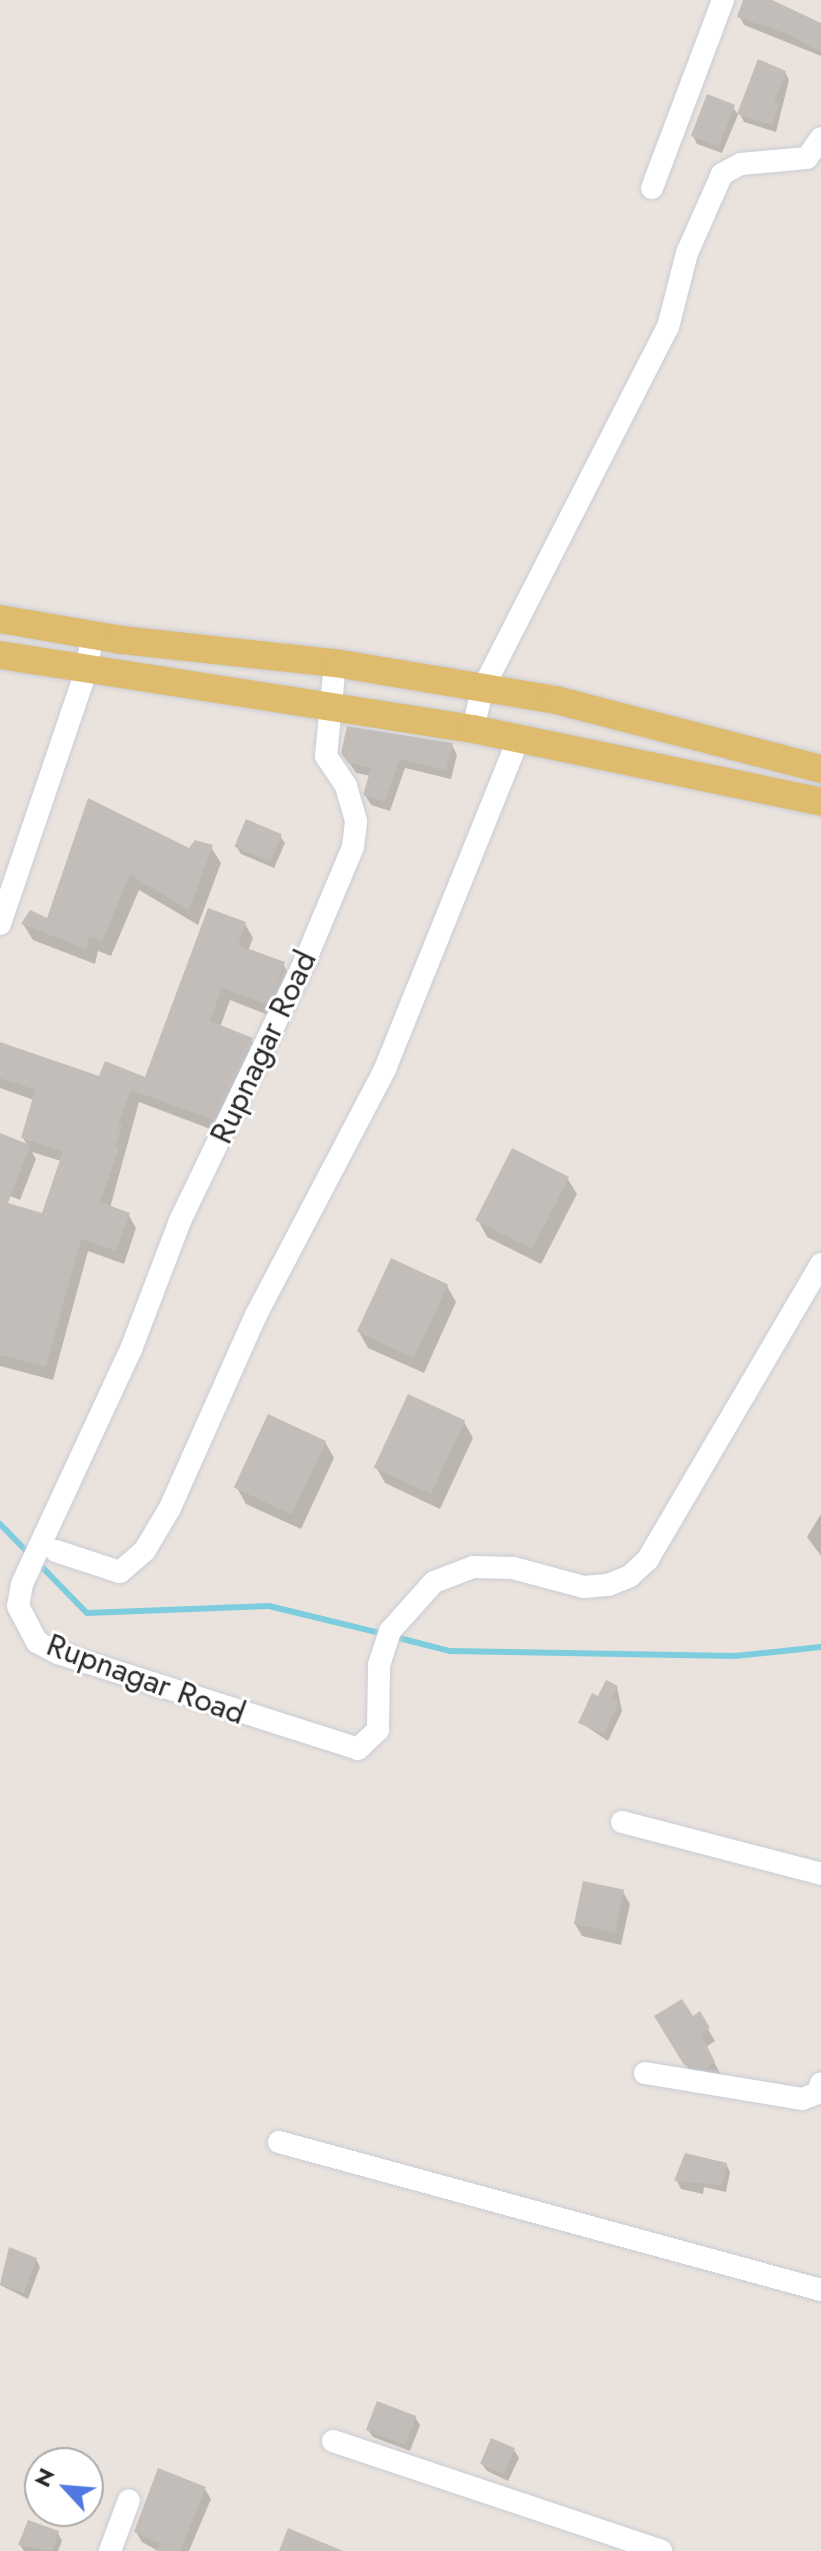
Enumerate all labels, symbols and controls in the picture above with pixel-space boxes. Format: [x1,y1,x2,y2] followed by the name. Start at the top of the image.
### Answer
[202,944,324,1150] street label: Rupnagar Road
[42,1625,250,1733] street label: Rupnagar Road
[24,2447,104,2527] north arrow
[26,2462,62,2492] text: N

